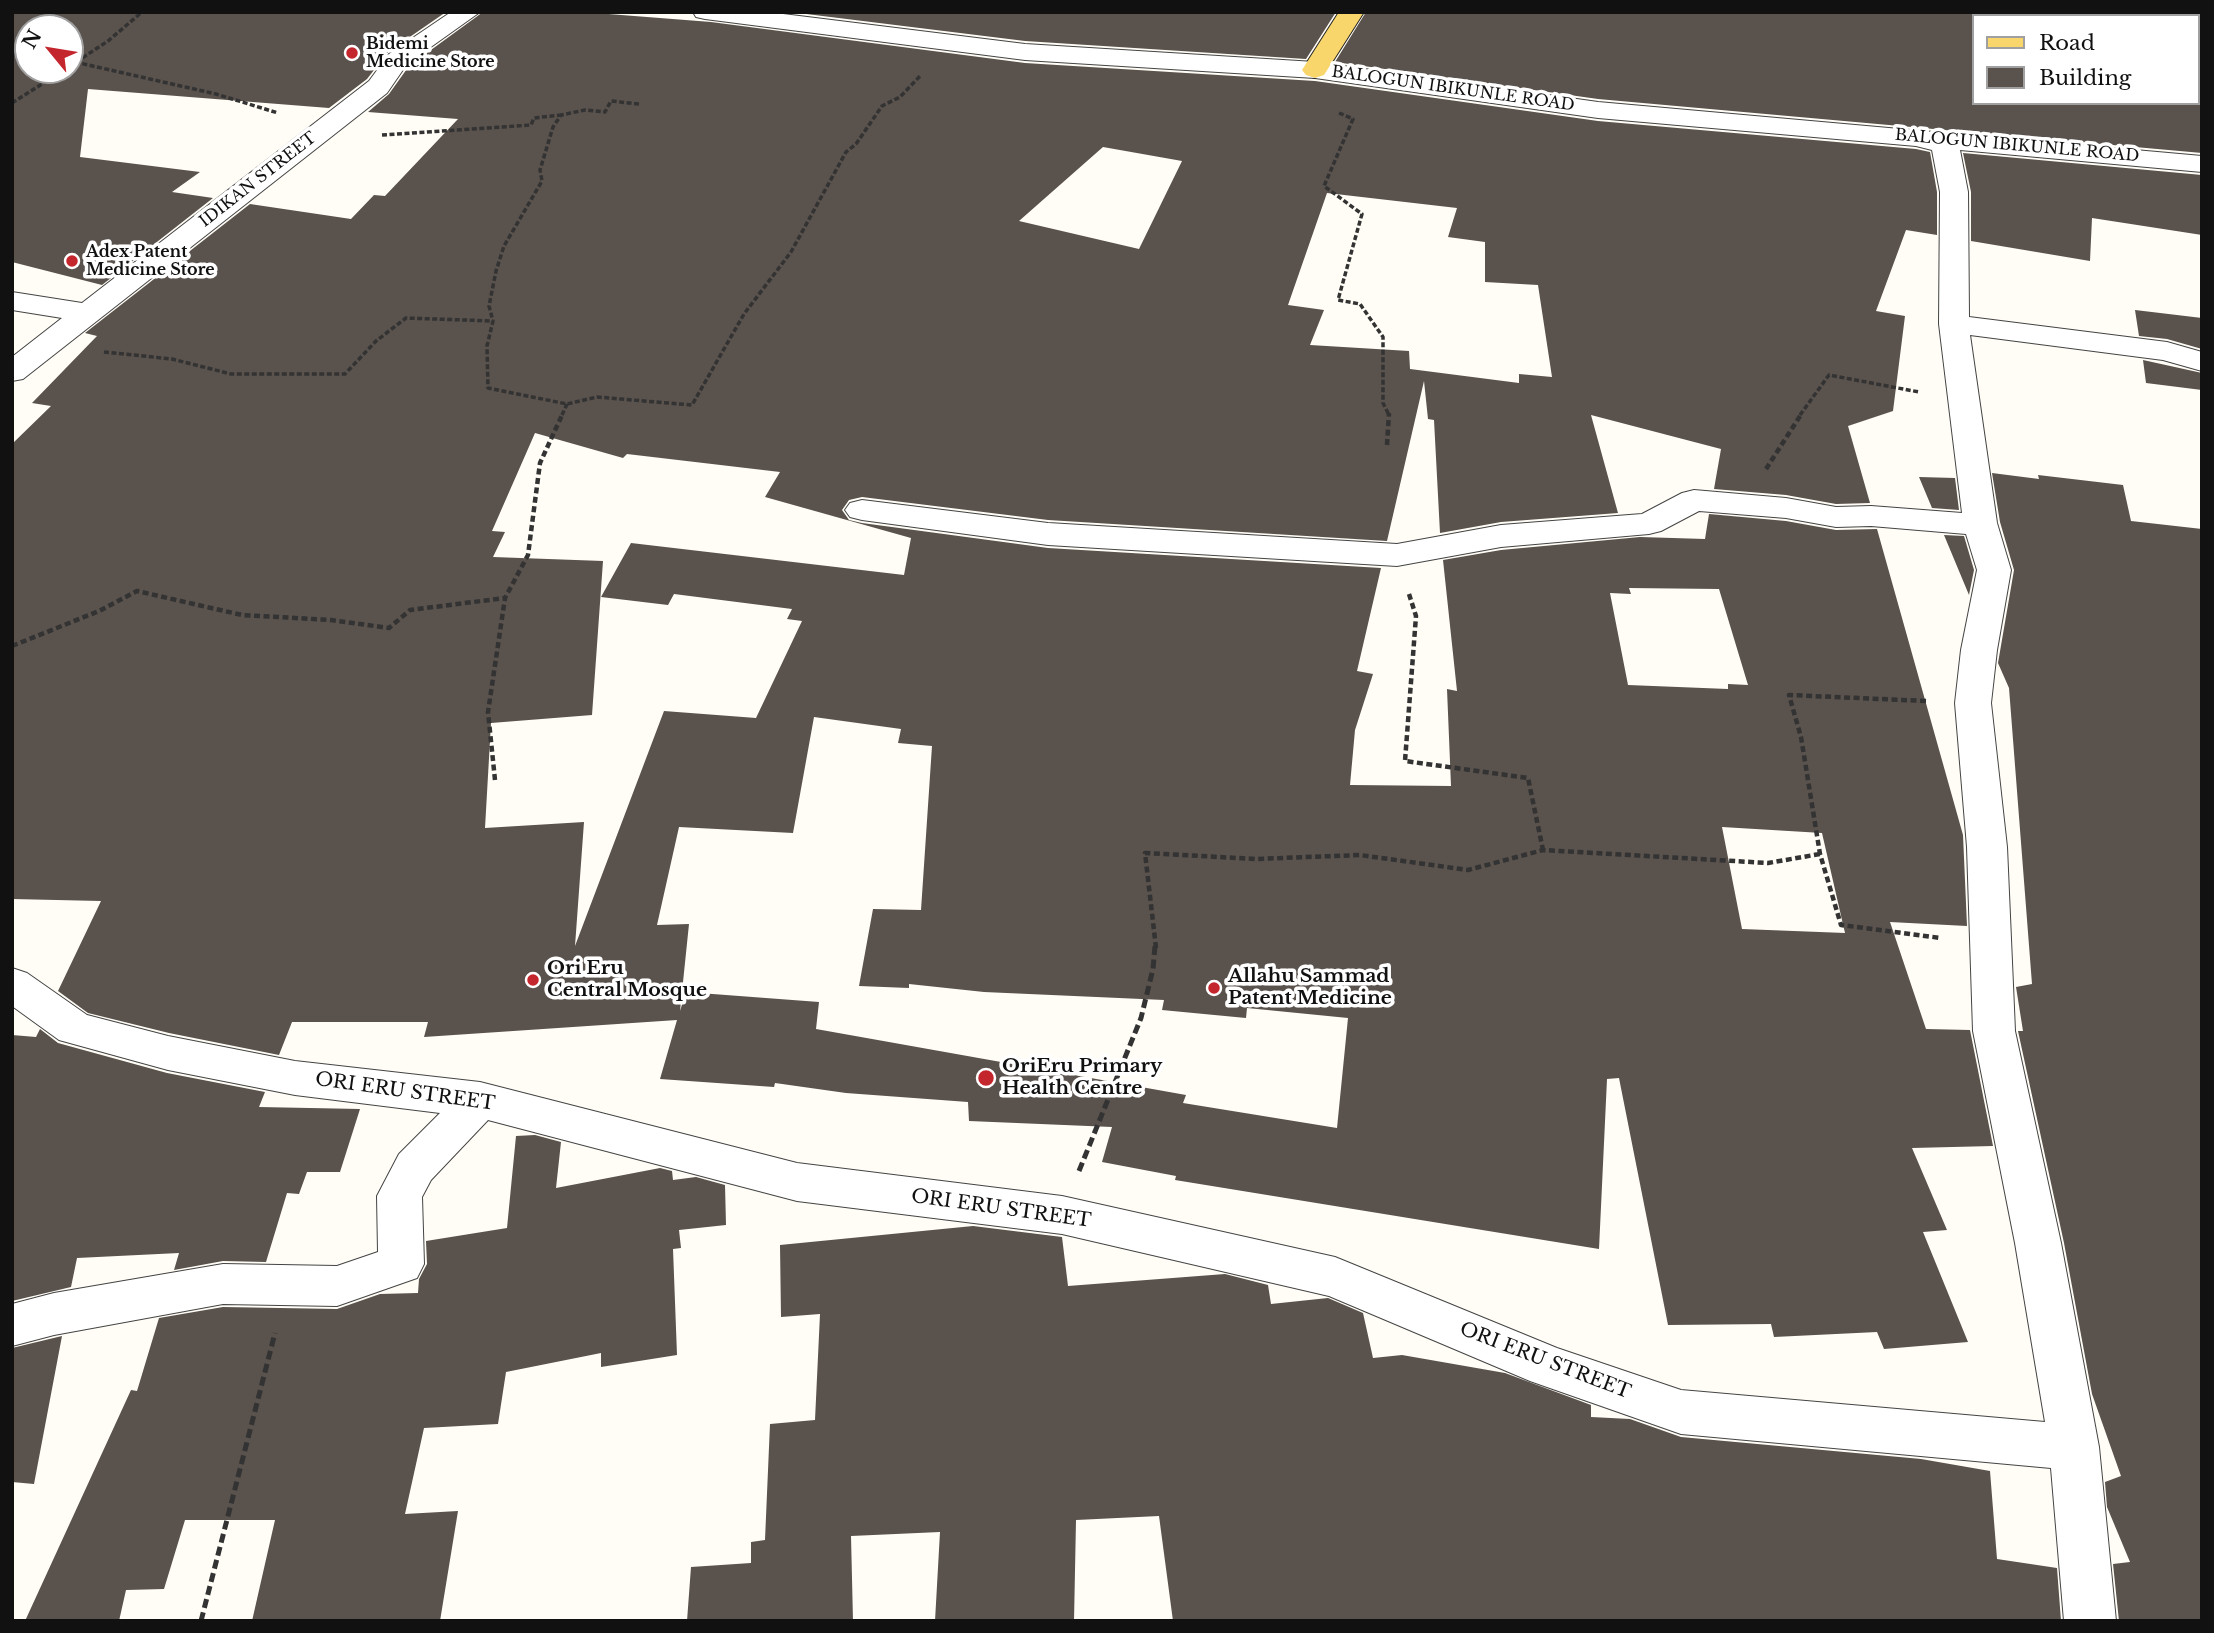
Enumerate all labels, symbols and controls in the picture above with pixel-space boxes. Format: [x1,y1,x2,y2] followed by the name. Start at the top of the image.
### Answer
[14,14,84,84] north arrow
[1972,14,2200,105] legend
[18,26,47,53] text: N
[2039,30,2095,56] text: Road
[366,34,495,72] place label: Bidemi Medicine Store
[344,45,360,61] marker: Bidemi Medicine Store
[1330,62,1576,116] street label: BALOGUN IBIKUNLE ROAD
[2039,65,2131,91] text: Building
[1894,126,2140,166] street label: BALOGUN IBIKUNLE ROAD
[196,128,320,232] street label: IDIKAN STREET
[86,242,215,280] place label: Adex Patent Medicine Store
[64,253,80,269] marker: Adex Patent Medicine Store
[547,958,707,1002] place label: Ori Eru Central Mosque
[1228,966,1392,1010] place label: Allahu Sammad Patent Medicine
[525,972,541,988] marker: Ori Eru Central Mosque
[1206,980,1222,996] marker: Allahu Sammad Patent Medicine
[1002,1056,1162,1100] place label: OriEru Primary Health Centre
[314,1068,496,1116] street label: ORI ERU STREET
[976,1068,996,1088] marker: OriEru Primary Health Centre
[910,1185,1092,1233] street label: ORI ERU STREET
[1456,1318,1634,1404] street label: ORI ERU STREET

